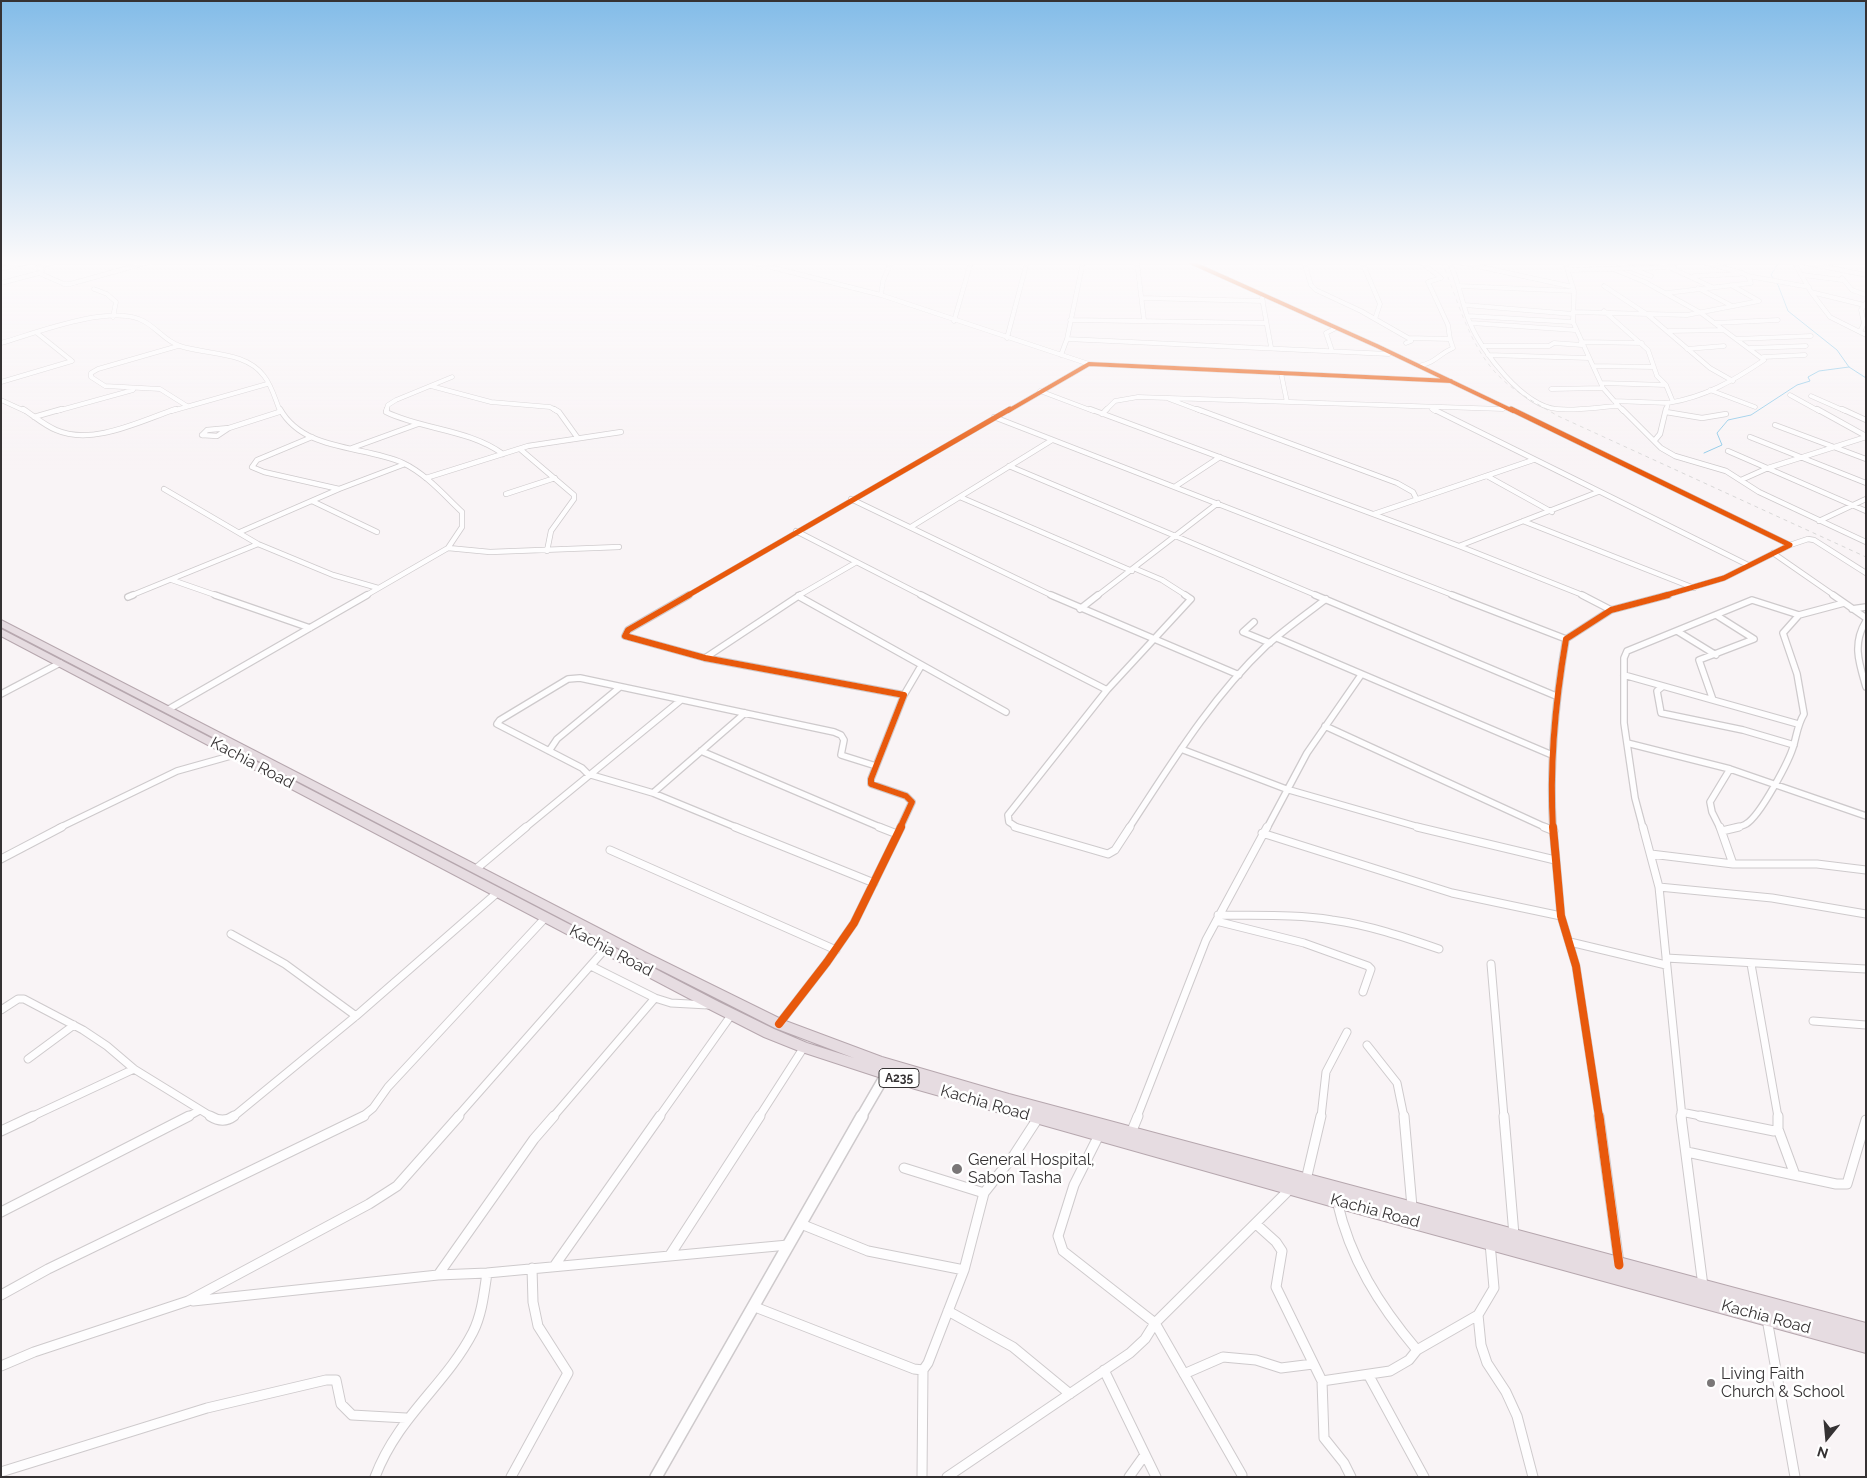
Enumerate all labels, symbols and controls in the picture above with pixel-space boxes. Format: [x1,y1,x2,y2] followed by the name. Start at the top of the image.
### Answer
[207,733,297,793] street label: Kachia Road
[566,921,656,981] street label: Kachia Road
[879,1068,919,1088] road number: A235
[938,1081,1032,1125] street label: Kachia Road
[968,1150,1095,1188] place label: General Hospital, Sabon Tasha
[950,1162,964,1176] marker: General Hospital, Sabon Tasha
[1328,1190,1422,1232] street label: Kachia Road
[1719,1296,1813,1338] street label: Kachia Road
[1721,1364,1844,1402] place label: Living Faith Church & School
[1705,1377,1717,1389] marker: Living Faith Church & School
[1802,1413,1852,1463] north arrow
[1815,1443,1830,1462] text: N

